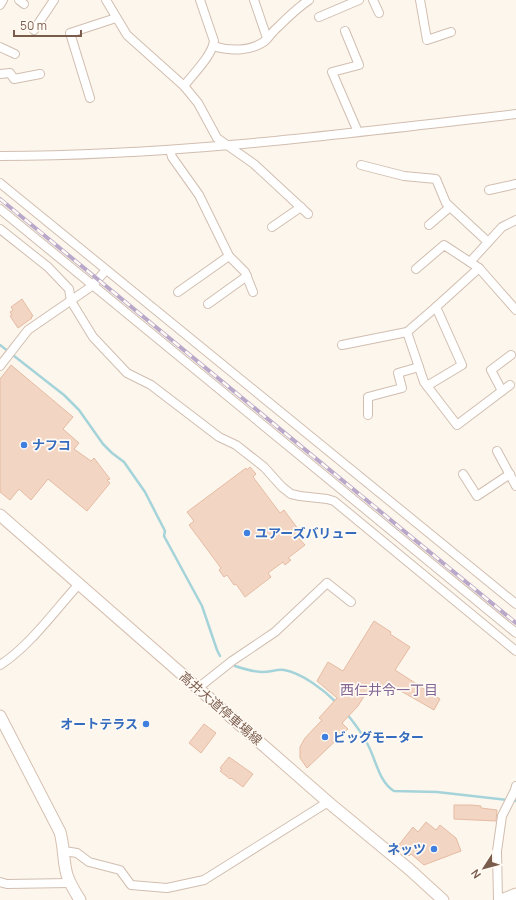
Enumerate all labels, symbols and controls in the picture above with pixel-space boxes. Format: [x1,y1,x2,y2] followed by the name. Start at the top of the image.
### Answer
[14,12,81,38] scale bar
[20,17,47,34] text: 50 m
[32,436,71,454] place label: ナフコ
[19,440,29,450] marker: ナフコ
[255,524,358,542] place label: ユアーズバリュー
[242,528,252,538] marker: ユアーズバリュー
[176,667,266,749] street label: 高井大道停車場線
[340,680,438,699] district label: 西仁井令一丁目
[60,715,138,733] place label: オートテラス
[141,719,151,729] marker: オートテラス
[333,728,424,746] place label: ビッグモーター
[320,732,330,742] marker: ビッグモーター
[387,840,426,858] place label: ネッツ
[429,844,439,854] marker: ネッツ
[464,848,504,888] north arrow
[467,866,484,882] text: N

